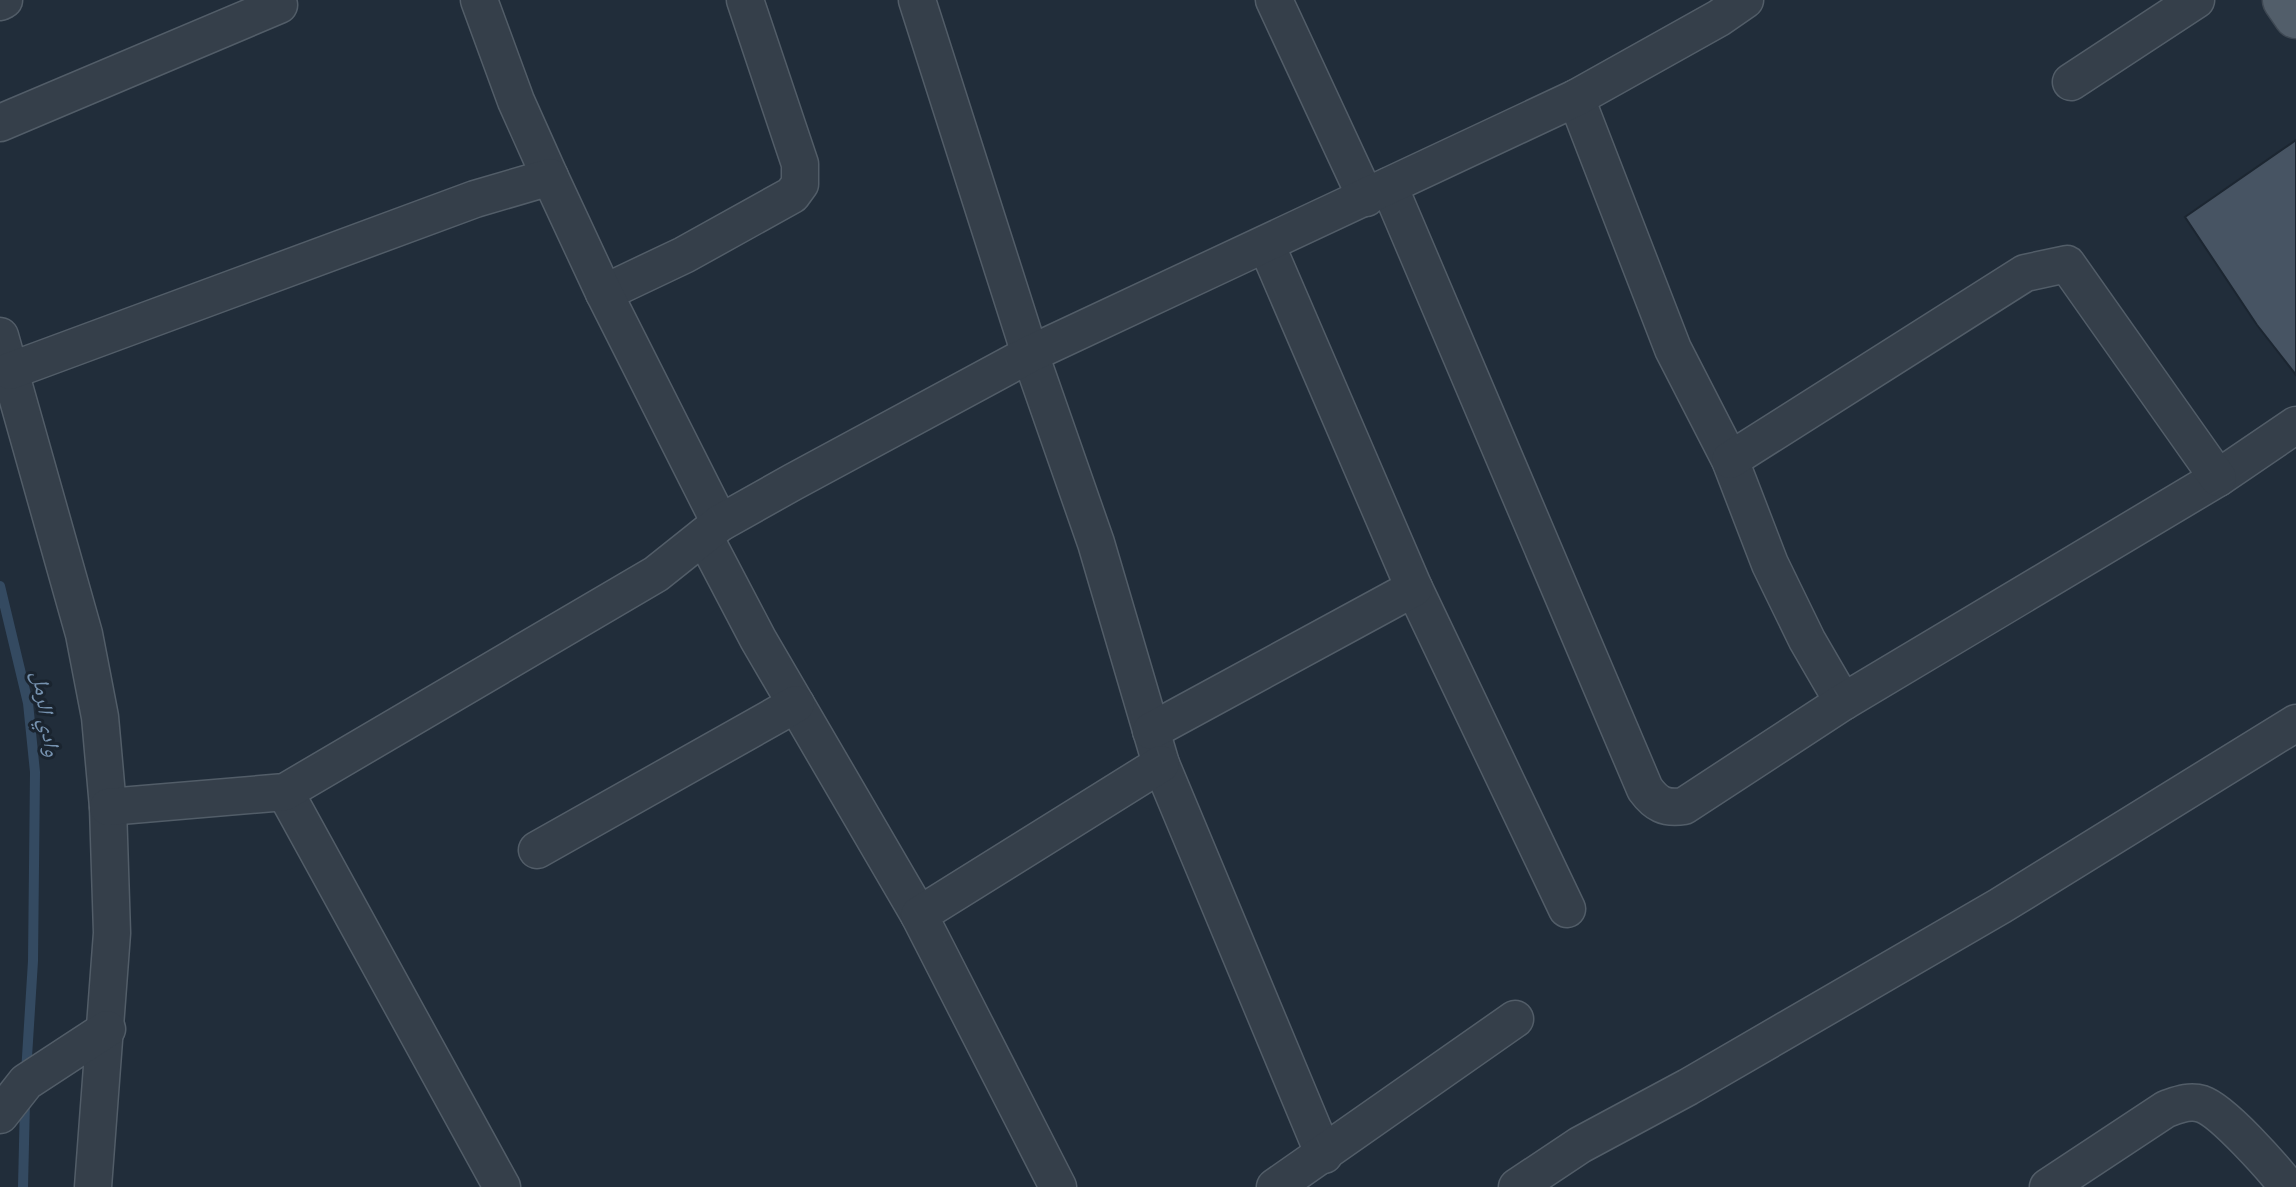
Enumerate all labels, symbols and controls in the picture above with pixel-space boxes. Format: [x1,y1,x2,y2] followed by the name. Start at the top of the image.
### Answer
[23,669,68,759] water label: وادي الرمل

